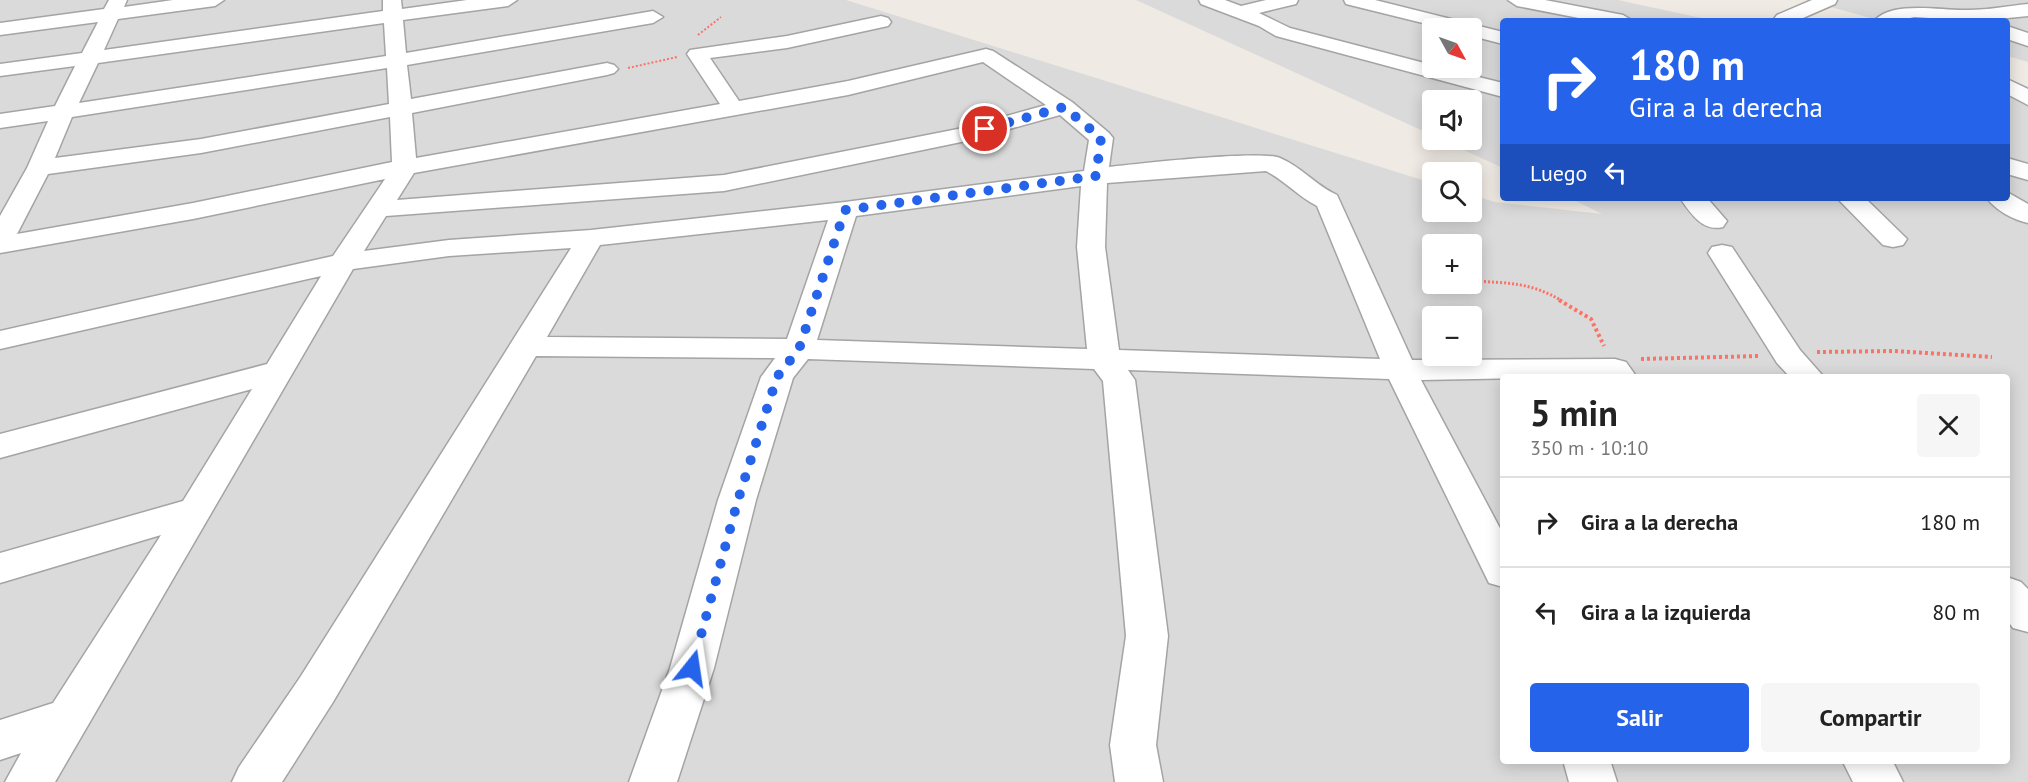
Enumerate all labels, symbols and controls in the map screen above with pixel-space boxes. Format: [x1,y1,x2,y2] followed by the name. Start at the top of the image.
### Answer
[1422,18,1482,78] north arrow
[1422,18,1482,366] map controls
[1629,37,1745,92] text: 180 m
[1530,42,1608,120] icon: right
[1422,90,1482,150] button: sound
[1629,90,1823,124] text: Gira a la derecha
[959,103,1010,154] pin
[968,112,1001,145] icon: arrive
[1599,156,1632,189] icon: left
[1530,159,1587,187] text: Luego
[1422,162,1482,222] button: search
[1422,234,1482,294] button: +
[1422,306,1482,366] button: −
[1530,389,1618,436] text: 5 min
[1917,394,1980,457] button: close
[1530,435,1648,461] text: 350 m · 10:10
[1530,506,1563,539] icon: right
[1581,508,1738,536] text: Gira a la derecha
[1920,508,1980,536] text: 180 m
[1530,596,1563,629] icon: left
[1581,598,1751,626] text: Gira a la izquierda
[1932,598,1980,626] text: 80 m
[660,636,724,700] position arrow
[1530,683,1749,752] button: Salir
[1761,683,1980,752] button: Compartir

